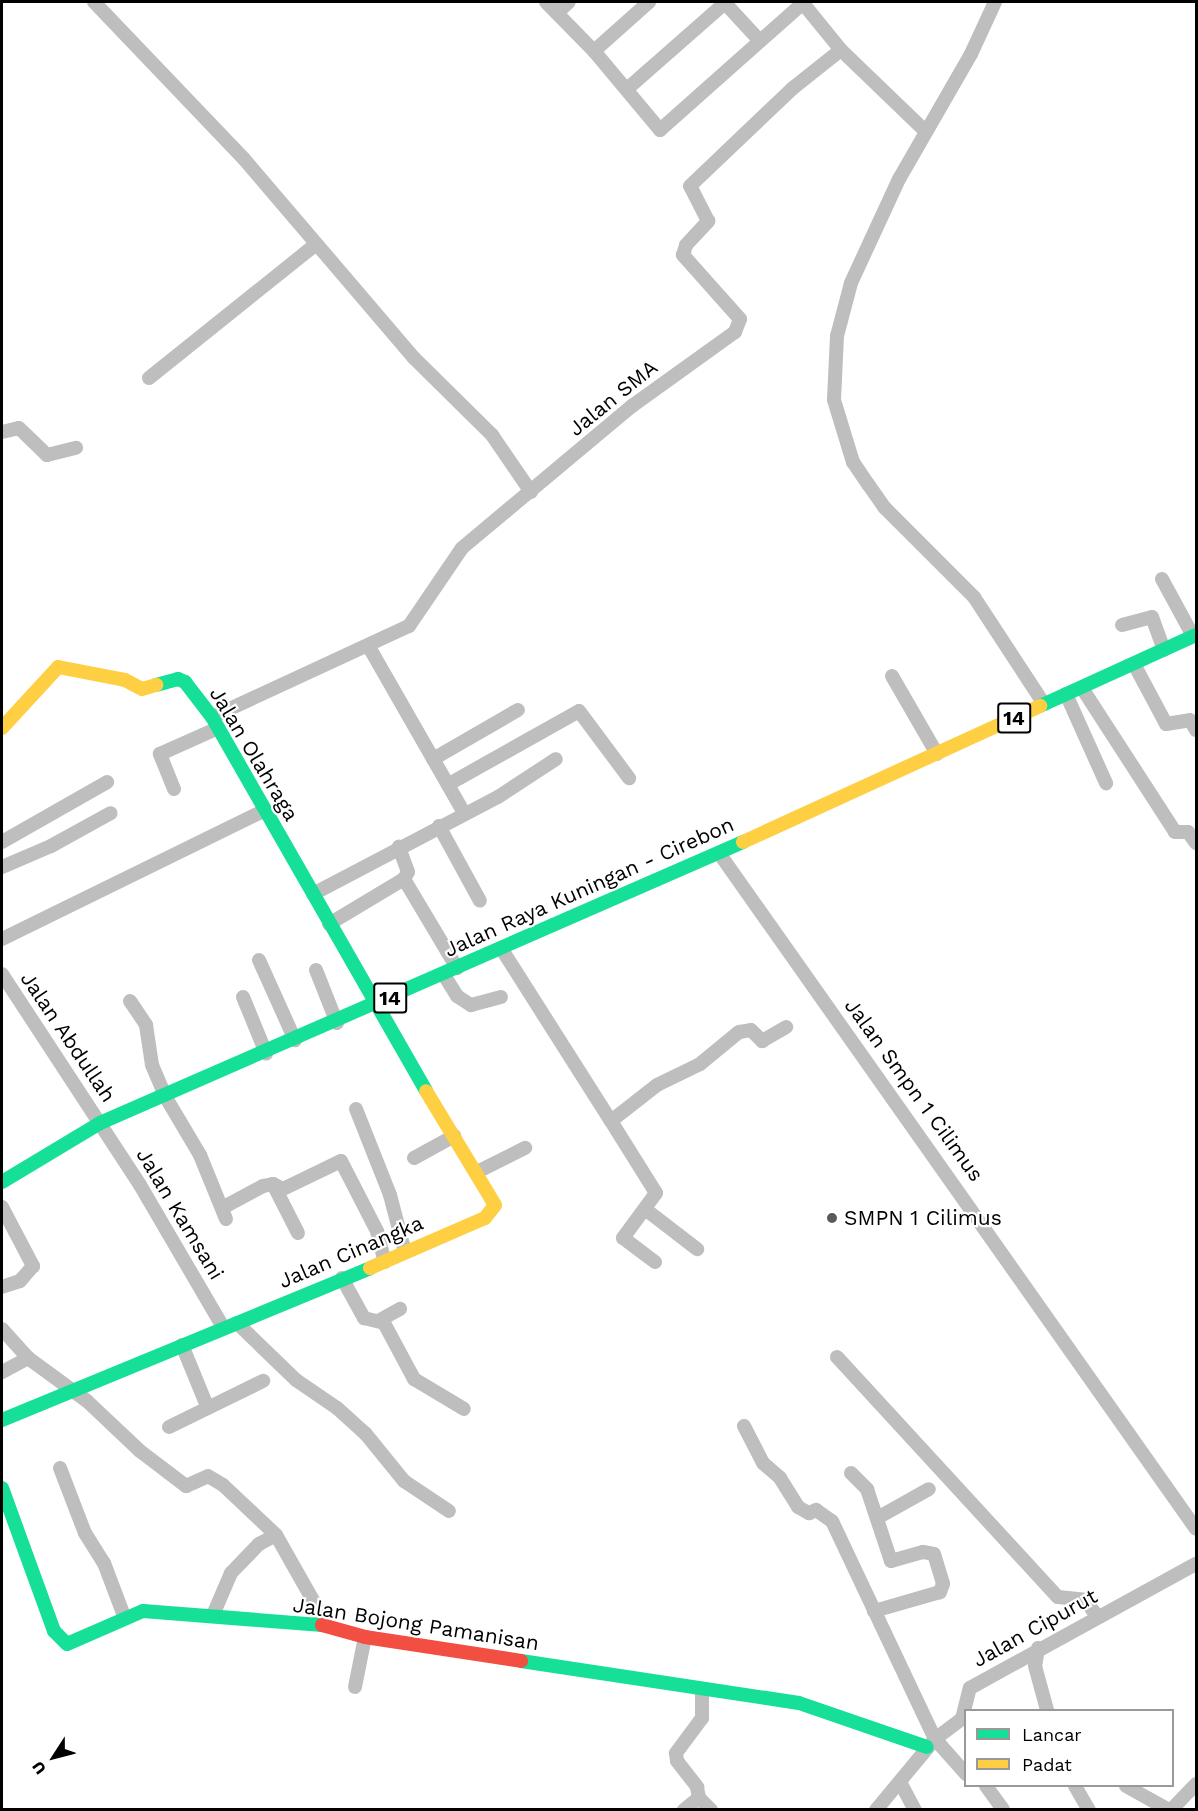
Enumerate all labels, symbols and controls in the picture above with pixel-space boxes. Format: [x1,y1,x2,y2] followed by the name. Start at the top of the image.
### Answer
[563,355,663,441] street label: Jalan SMA
[204,682,304,826] street label: Jalan Olahraga
[996,701,1032,735] road number: 14
[440,811,738,963] street label: Jalan Raya Kuningan - Cirebon
[15,967,121,1107] street label: Jalan Abdullah
[372,981,408,1015] road number: 14
[839,994,989,1186] street label: Jalan Smpn 1 Cilimus
[131,1144,229,1284] street label: Jalan Kamsani
[844,1205,1002,1231] place label: SMPN 1 Cilimus
[275,1210,427,1294] street label: Jalan Cinangka
[825,1211,839,1225] marker: SMPN 1 Cilimus
[968,1583,1102,1673] street label: Jalan Cipurut
[291,1592,541,1656] street label: Jalan Bojong Pamanisan
[964,1709,1174,1787] legend
[1022,1724,1082,1745] text: Lancar
[24,1727,84,1787] north arrow
[1022,1754,1072,1775] text: Padat
[28,1758,50,1778] text: U

